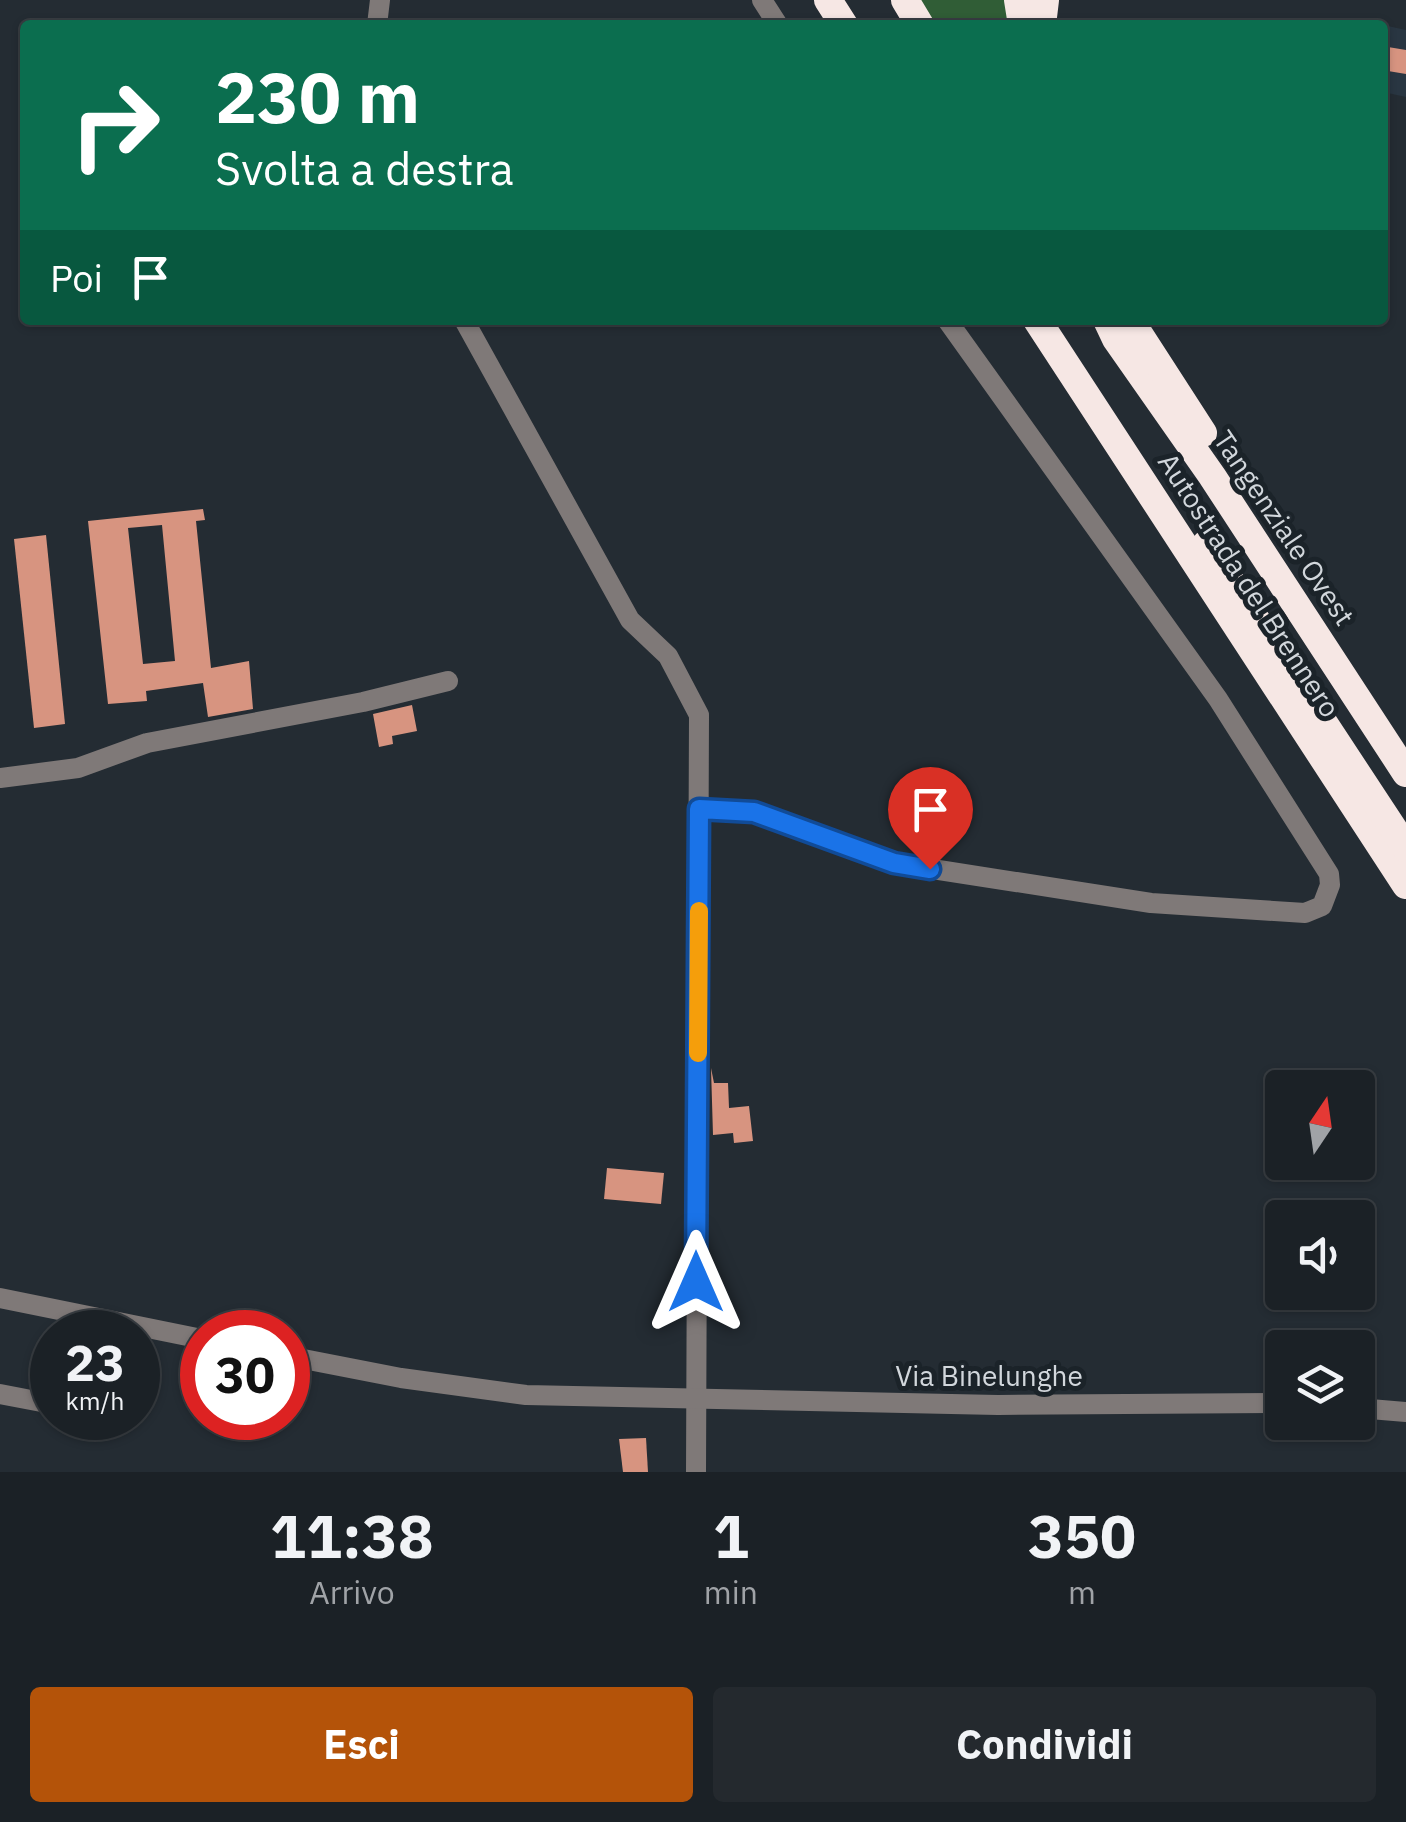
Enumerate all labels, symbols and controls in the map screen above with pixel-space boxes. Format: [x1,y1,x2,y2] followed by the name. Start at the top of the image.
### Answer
[215,51,420,142] text: 230 m
[50,60,180,190] icon: right
[215,139,514,197] text: Svolta a destra
[123,250,178,305] icon: arrive
[50,253,103,302] text: Poi
[1206,423,1363,632] street label: Tangenziale Ovest
[1150,445,1349,724] street label: Autostrada del Brennero
[888,767,973,870] pin
[903,782,958,837] icon: arrive
[1265,1070,1375,1180] north arrow
[1265,1070,1375,1440] map controls
[1265,1200,1375,1310] button: sound
[644,1230,748,1334] position arrow
[180,1310,310,1440] speed limit sign: 30
[65,1330,125,1395] text: 23
[1265,1330,1375,1440] button: layers
[895,1357,1083,1394] street label: Via Binelunghe
[66,1384,124,1417] text: km/h
[270,1496,434,1575] text: 11:38
[713,1496,749,1575] text: 1
[1028,1496,1136,1575] text: 350
[309,1571,395,1613] text: Arrivo
[704,1571,758,1613] text: min
[1068,1571,1096,1613] text: m
[30,1687,693,1802] button: Esci
[713,1687,1376,1802] button: Condividi

